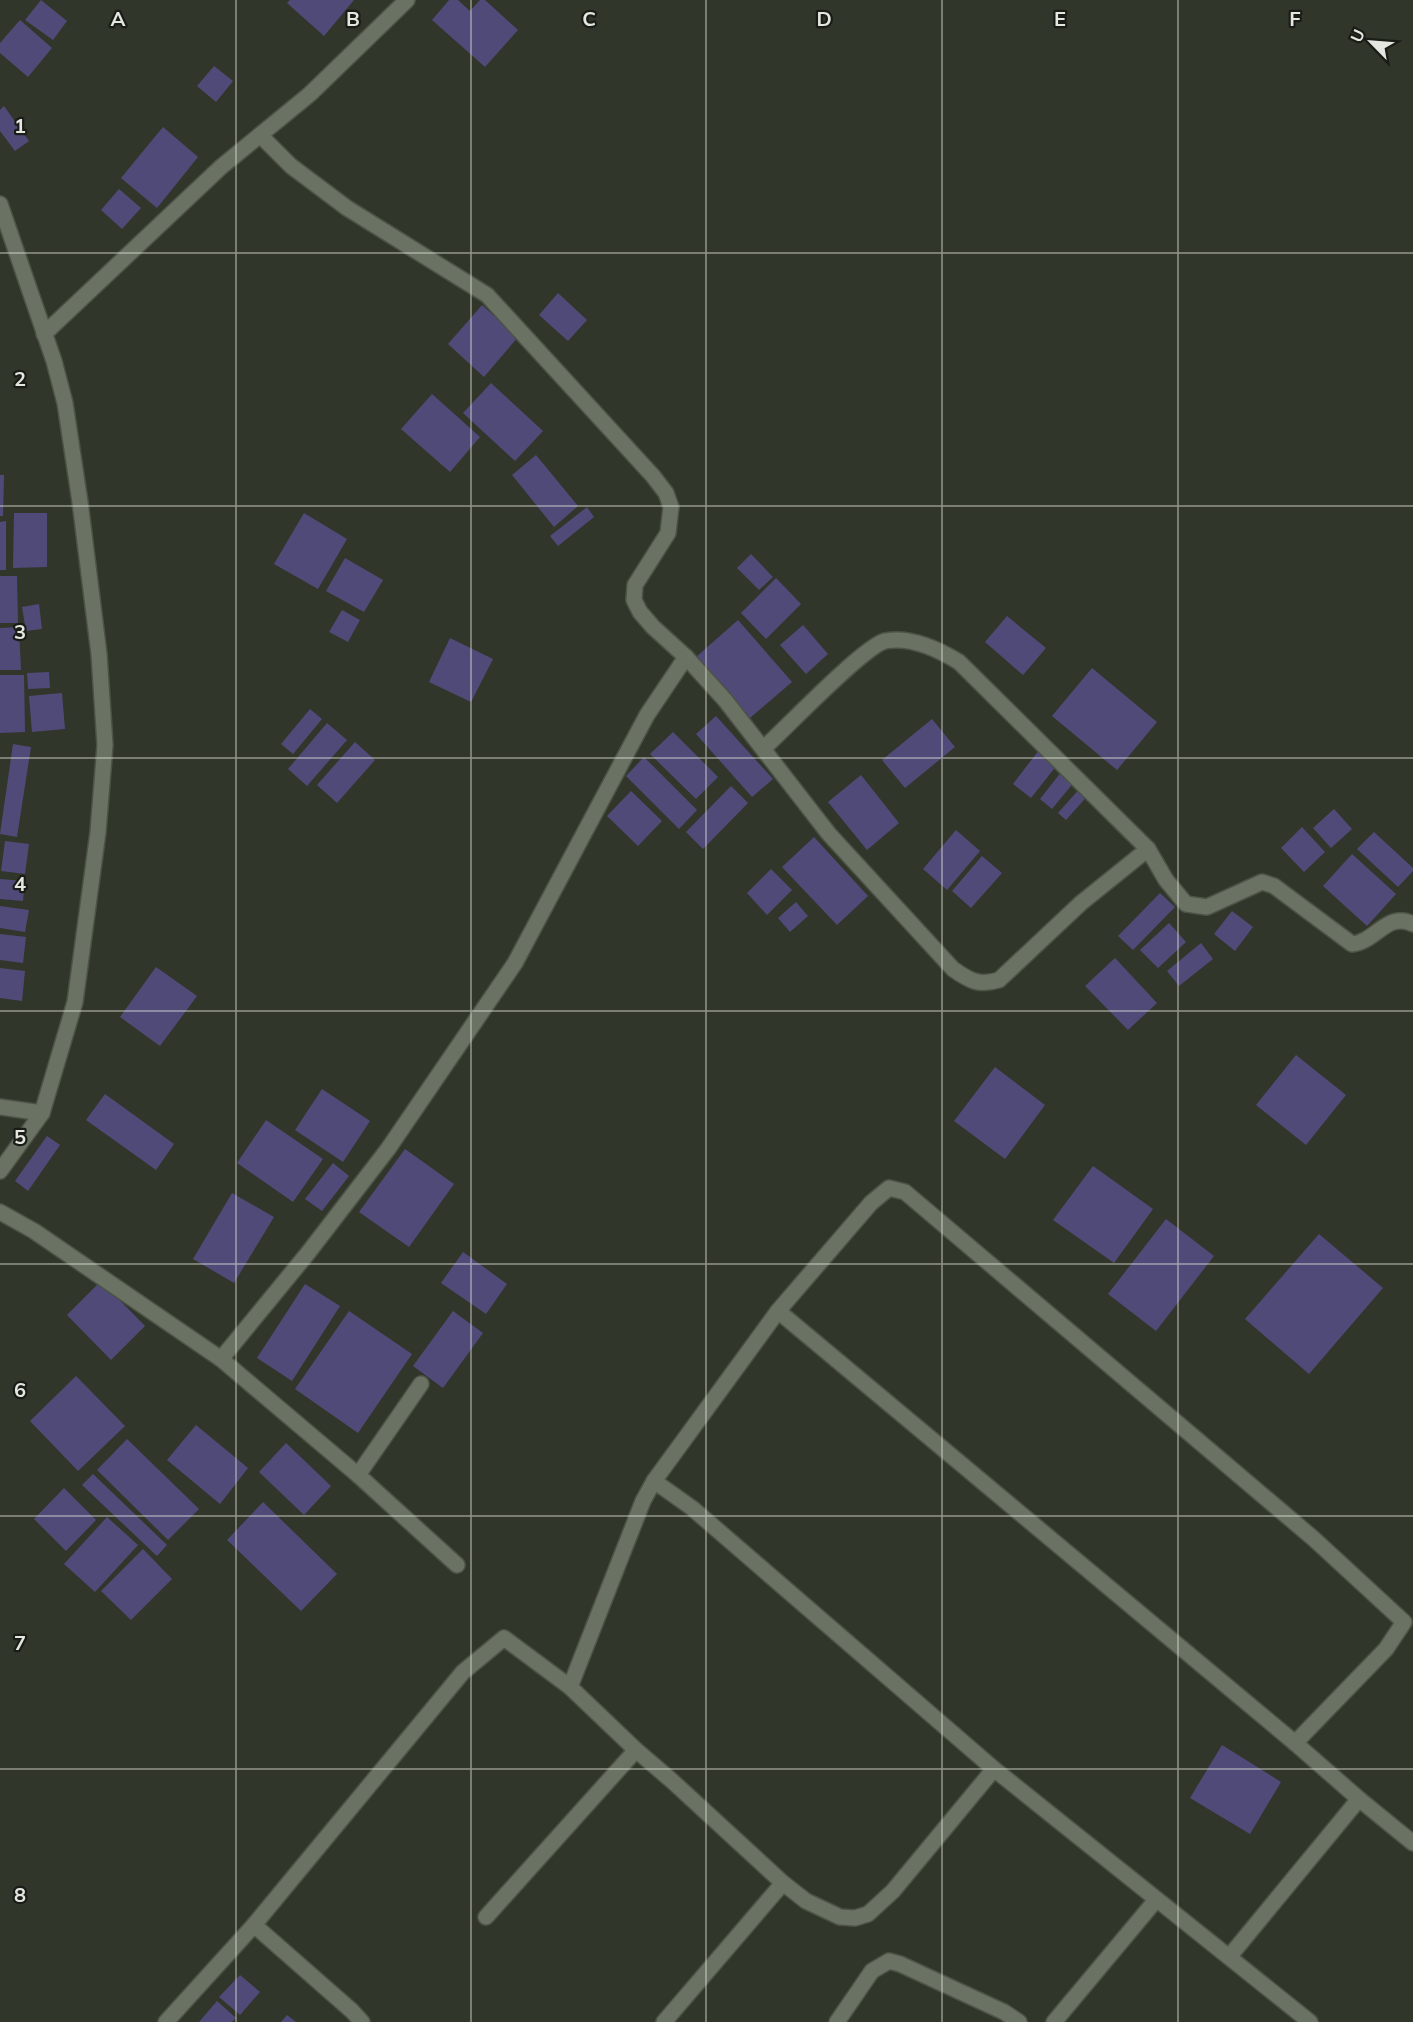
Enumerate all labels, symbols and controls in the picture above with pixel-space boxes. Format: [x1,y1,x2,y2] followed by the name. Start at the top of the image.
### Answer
[111,6,126,31] text: A
[346,6,360,31] text: B
[582,6,596,31] text: C
[816,6,832,31] text: D
[1054,6,1066,31] text: E
[1289,6,1301,31] text: F
[1341,12,1401,72] north arrow
[1346,26,1369,45] text: U
[14,113,26,138] text: 1
[14,366,26,391] text: 2
[14,619,26,644] text: 3
[14,871,26,896] text: 4
[14,1124,26,1149] text: 5
[14,1377,26,1402] text: 6
[14,1630,26,1655] text: 7
[14,1882,26,1907] text: 8

